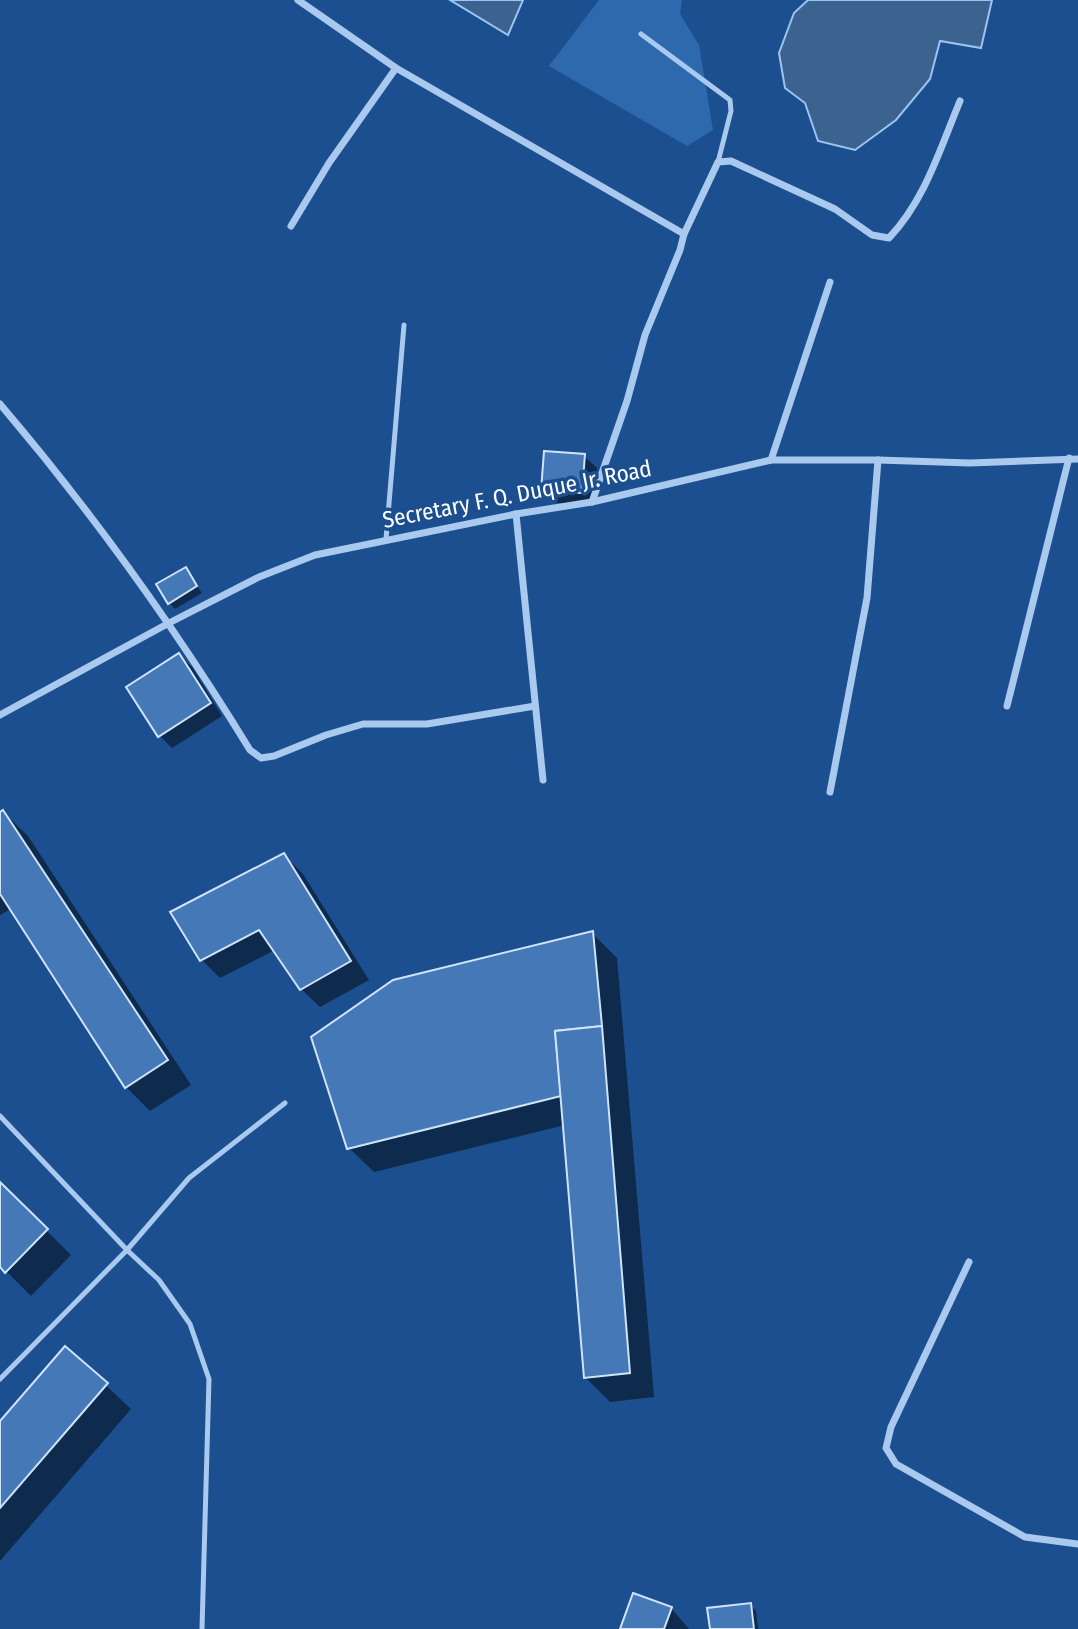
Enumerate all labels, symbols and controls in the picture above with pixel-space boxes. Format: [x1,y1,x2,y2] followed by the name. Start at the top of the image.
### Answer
[380,454,654,534] street label: Secretary F. Q. Duque Jr. Road

